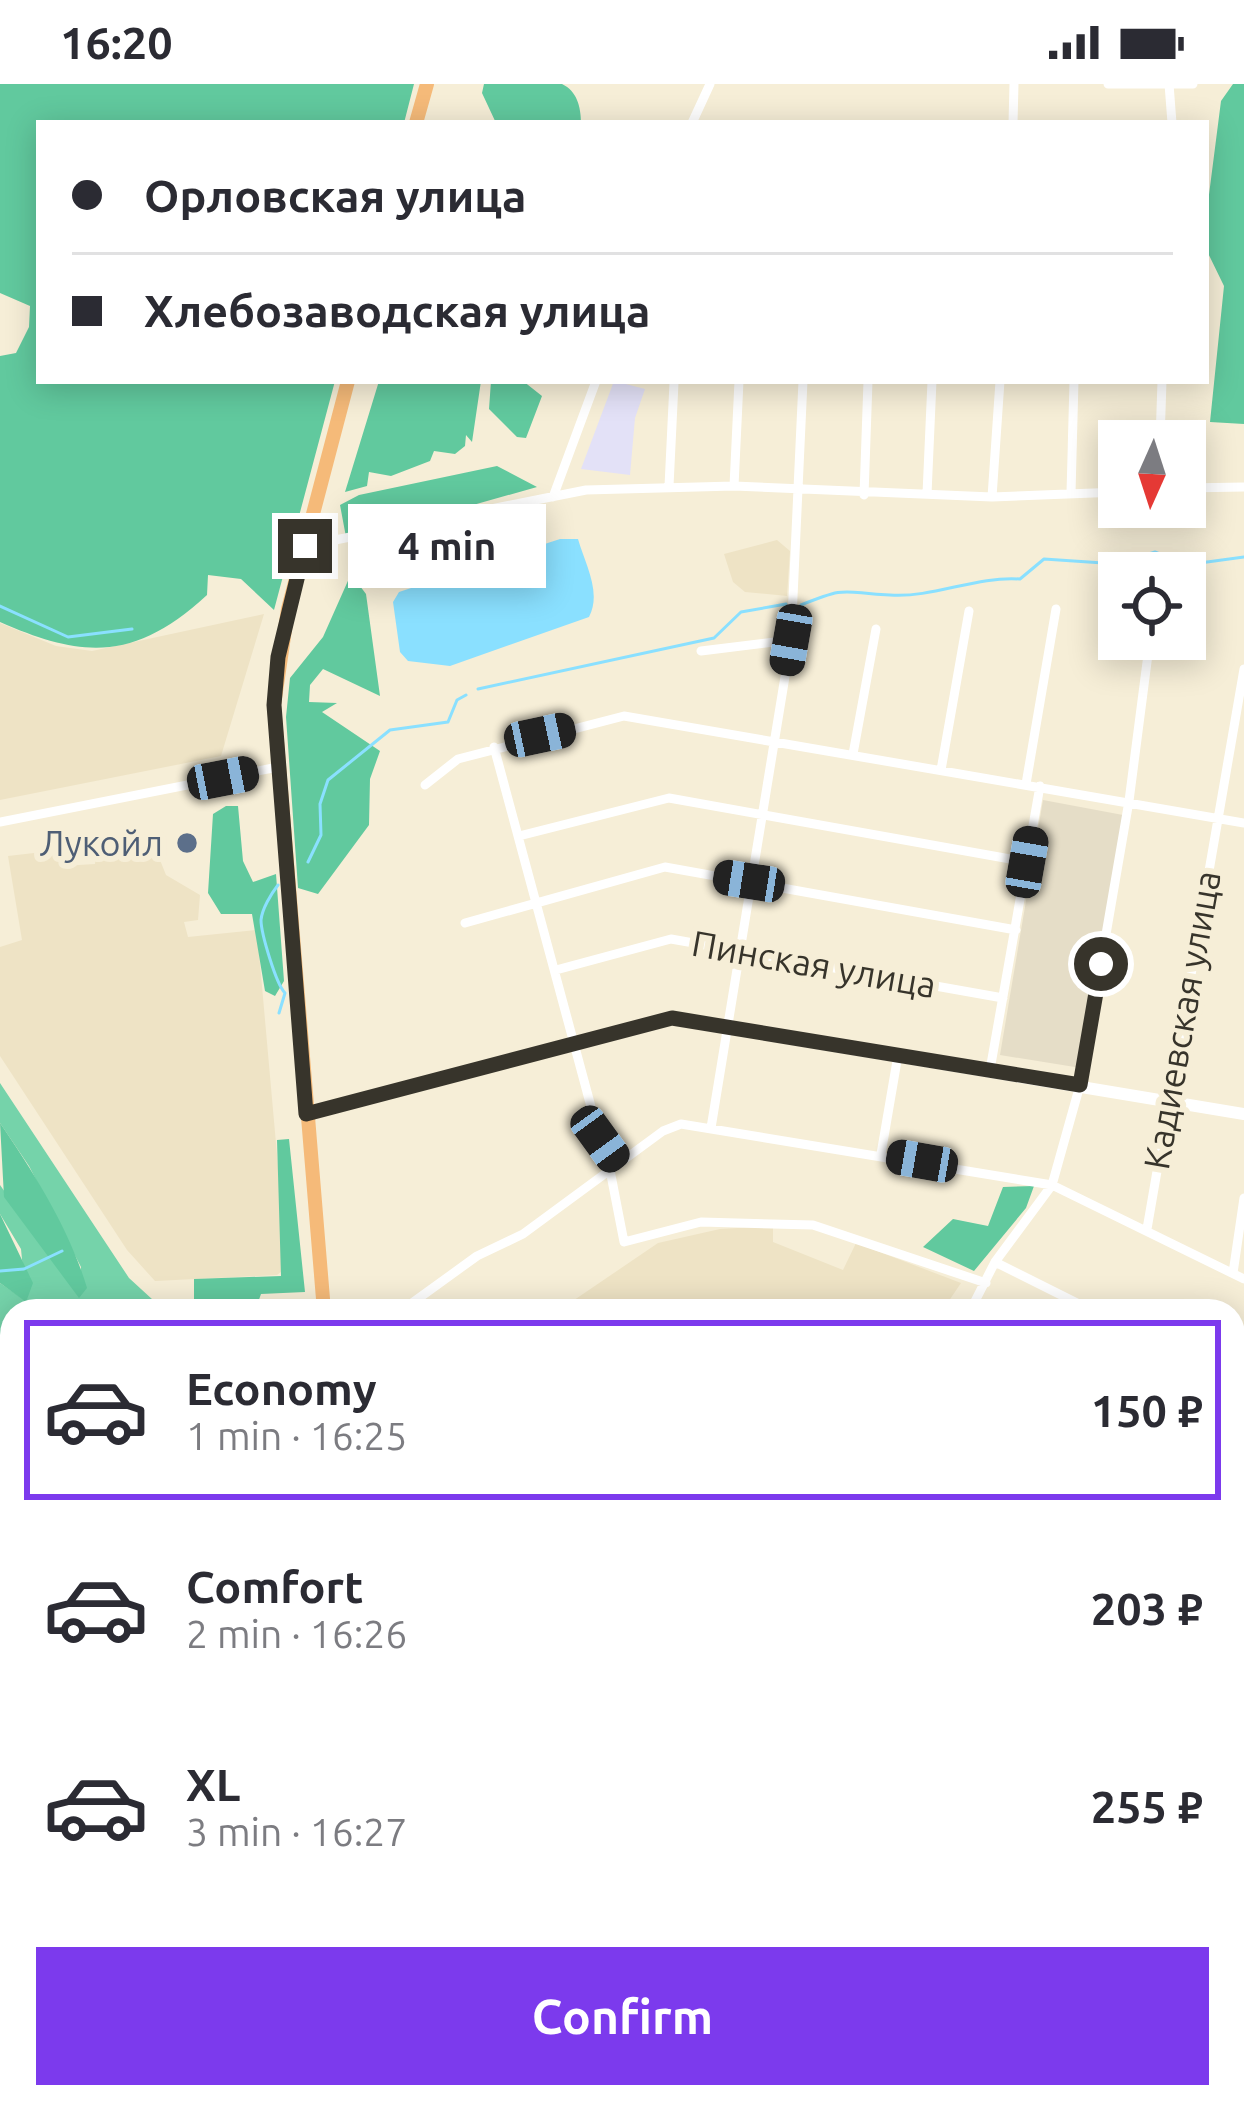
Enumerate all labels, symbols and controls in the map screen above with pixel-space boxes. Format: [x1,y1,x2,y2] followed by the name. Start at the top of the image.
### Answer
[60,17,173,68] text: 16:20
[144,170,526,221] text: Орловская улица
[144,285,650,336] text: Хлебозаводская улица
[1098,420,1206,528] north arrow
[1098,420,1206,660] map controls
[347,504,545,588] callout: 4 min
[278,519,332,573] route end
[398,524,496,567] text: 4 min
[1098,552,1206,660] button: locate
[767,601,815,679] car
[501,710,579,760] car
[184,753,262,803] car
[39,822,163,863] place label: Лукойл
[1003,823,1051,901] car
[174,830,200,856] marker: Лукойл
[711,858,787,904] car
[1135,867,1228,1172] street label: Кадиевская улица
[689,922,939,1005] street label: Пинская улица
[1074,937,1128,991] route start
[564,1099,636,1179] car
[883,1137,961,1185] car
[42,1356,150,1464] icon: car
[186,1363,377,1414] text: Economy
[1091,1385,1203,1436] text: 150 ₽
[186,1414,407,1457] text: 1 min · 16:25
[42,1554,150,1662] icon: car
[186,1561,363,1612] text: Comfort
[1091,1583,1203,1634] text: 203 ₽
[186,1612,407,1655] text: 2 min · 16:26
[42,1752,150,1860] icon: car
[186,1759,240,1810] text: XL
[1091,1781,1203,1832] text: 255 ₽
[186,1810,407,1853] text: 3 min · 16:27
[36,1947,1209,2085] button: Confirm

